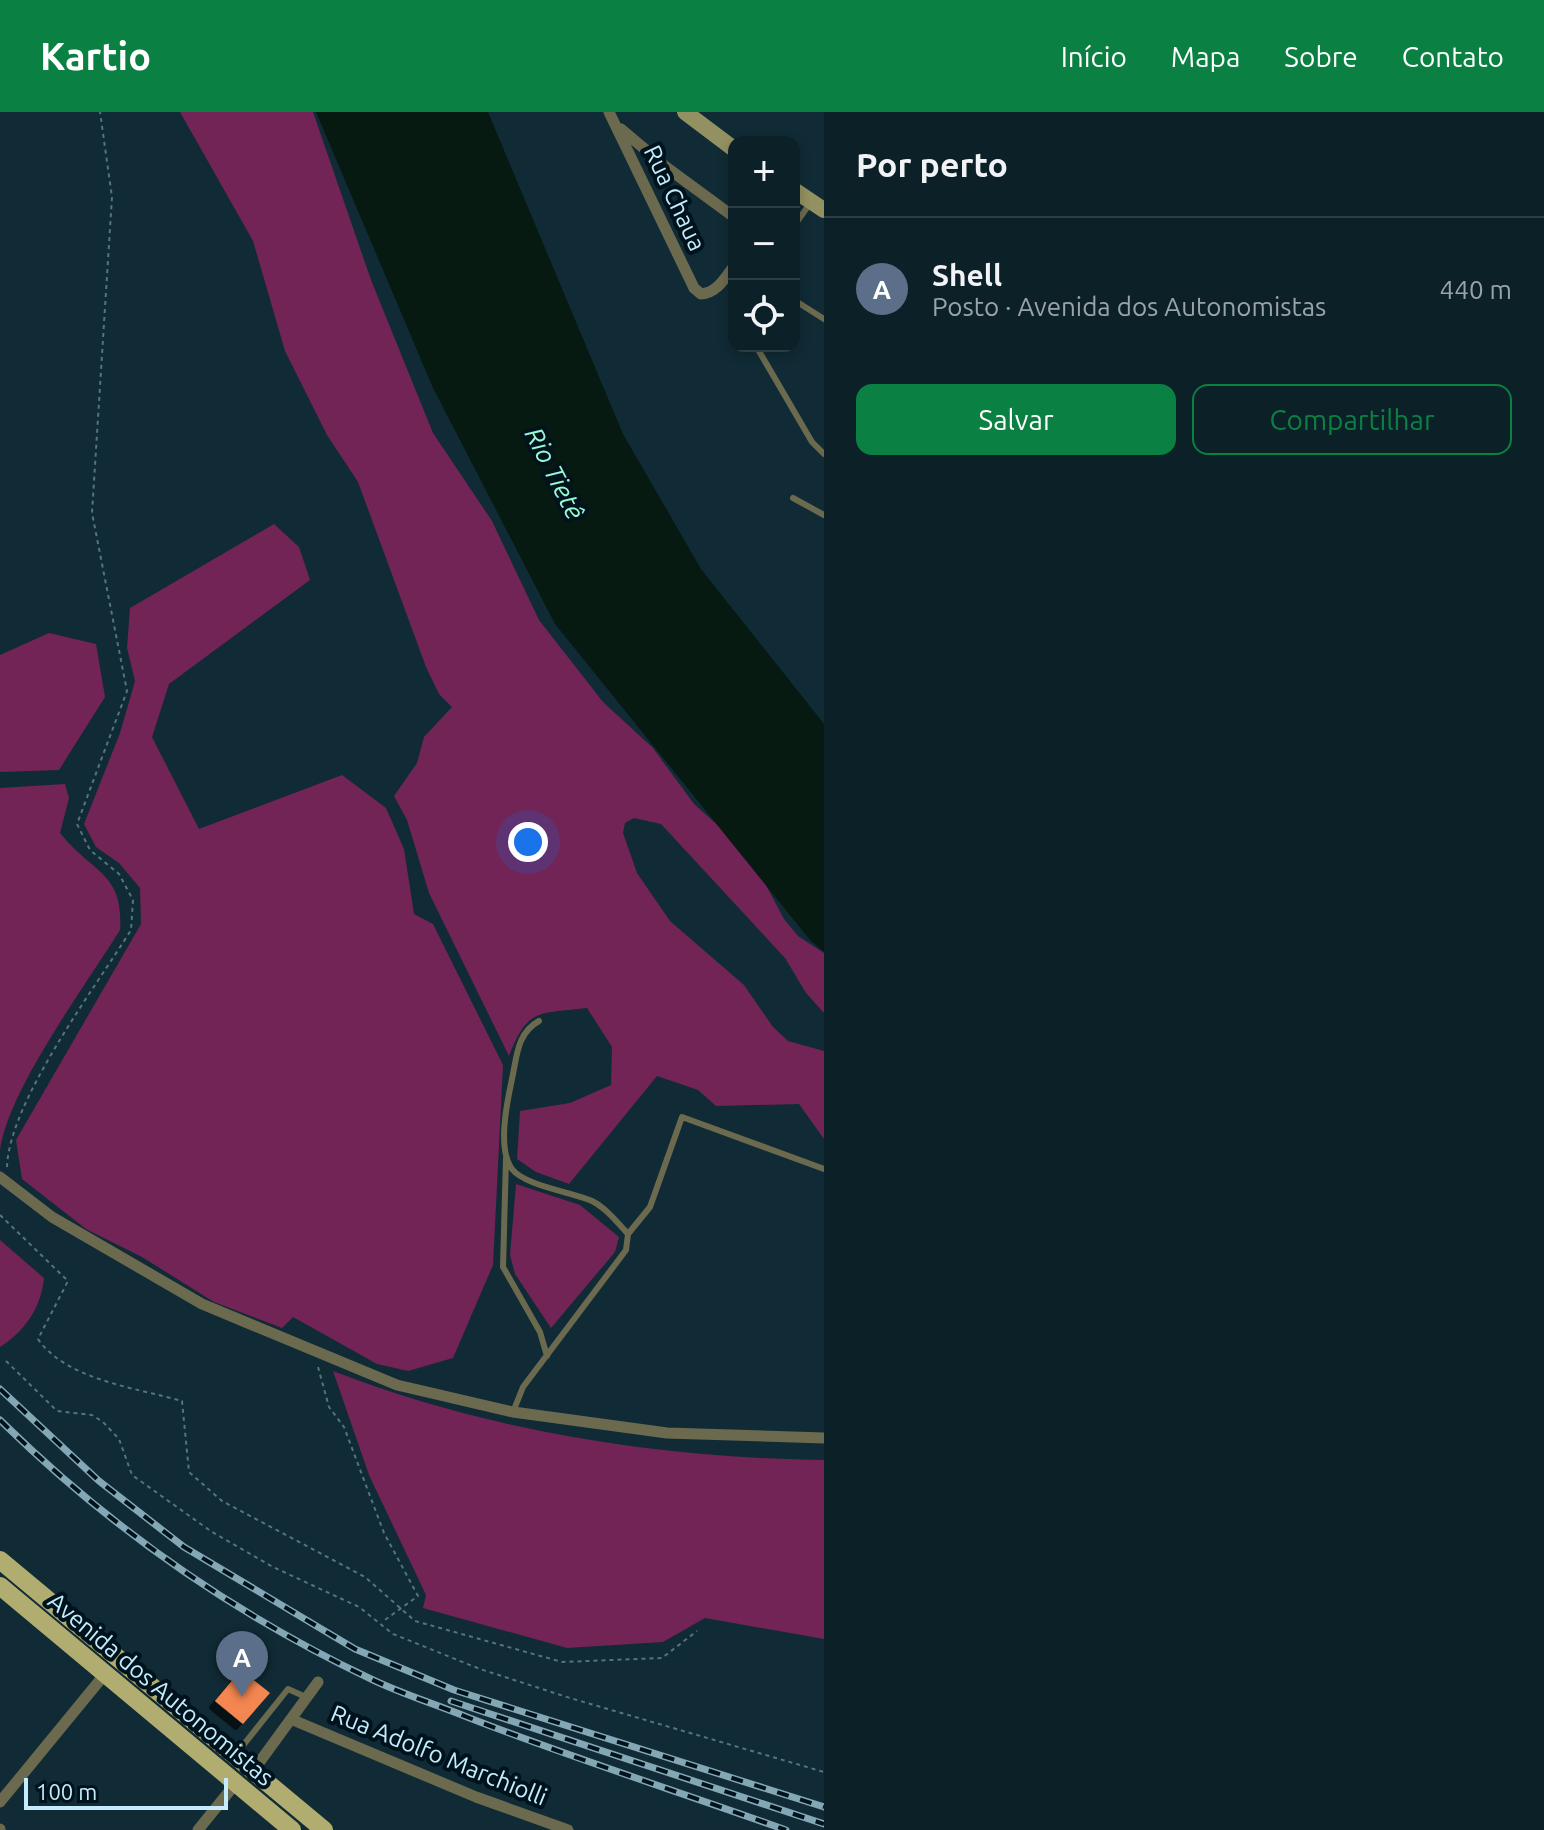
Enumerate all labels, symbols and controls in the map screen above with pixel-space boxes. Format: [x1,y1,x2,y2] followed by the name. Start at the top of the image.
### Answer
[40,35,151,77] text: Kartio
[1061,41,1127,72] text: Início
[1171,41,1240,72] text: Mapa
[1284,41,1358,72] text: Sobre
[1402,41,1504,72] text: Contato
[728,136,800,352] map controls
[728,136,800,208] button: +
[639,141,711,255] street label: Rua Chaua
[856,145,1008,183] text: Por perto
[728,208,800,280] button: −
[932,258,1002,292] text: Shell
[873,275,891,304] text: A
[1440,275,1512,304] text: 440 m
[728,280,800,352] button: locate
[932,292,1326,321] text: Posto · Avenida dos Autonomistas
[856,384,1176,455] button: Salvar
[1192,384,1512,455] button: Compartilhar
[520,422,590,524] water label: Rio Tietê
[508,822,548,862] your location
[43,1586,279,1792] street label: Avenida dos Autonomistas
[216,1631,268,1697] pin: A
[327,1699,551,1811] street label: Rua Adolfo Marchiolli
[24,1774,228,1810] scale bar
[36,1779,97,1804] text: 100 m

